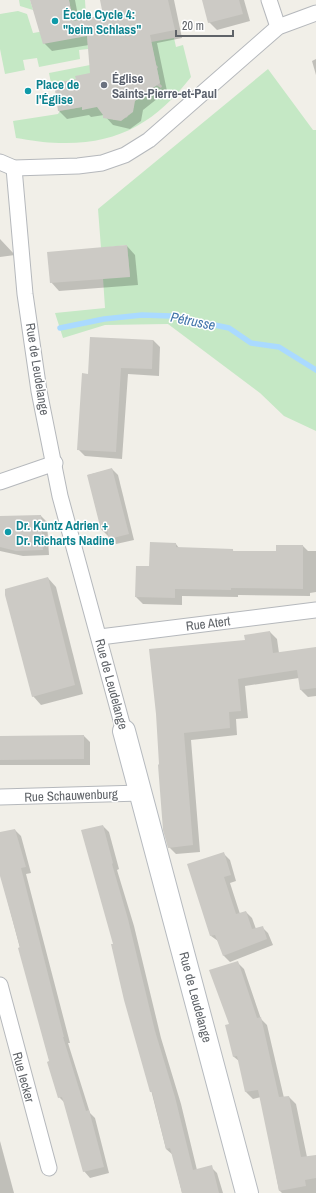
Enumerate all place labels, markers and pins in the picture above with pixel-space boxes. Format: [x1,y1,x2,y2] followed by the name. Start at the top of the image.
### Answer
[63,6,141,38] place label: École Cycle 4: "beim Schlass"
[50,16,60,26] marker: École Cycle 4: "beim Schlass"
[112,70,217,102] place label: Église Saints-Pierre-et-Paul
[36,76,79,108] place label: Place de l'Église
[99,80,109,90] marker: Église Saints-Pierre-et-Paul
[23,86,33,96] marker: Place de l'Église
[16,517,114,549] place label: Dr. Kuntz Adrien + Dr. Richarts Nadine
[3,527,13,537] marker: Dr. Kuntz Adrien + Dr. Richarts Nadine

